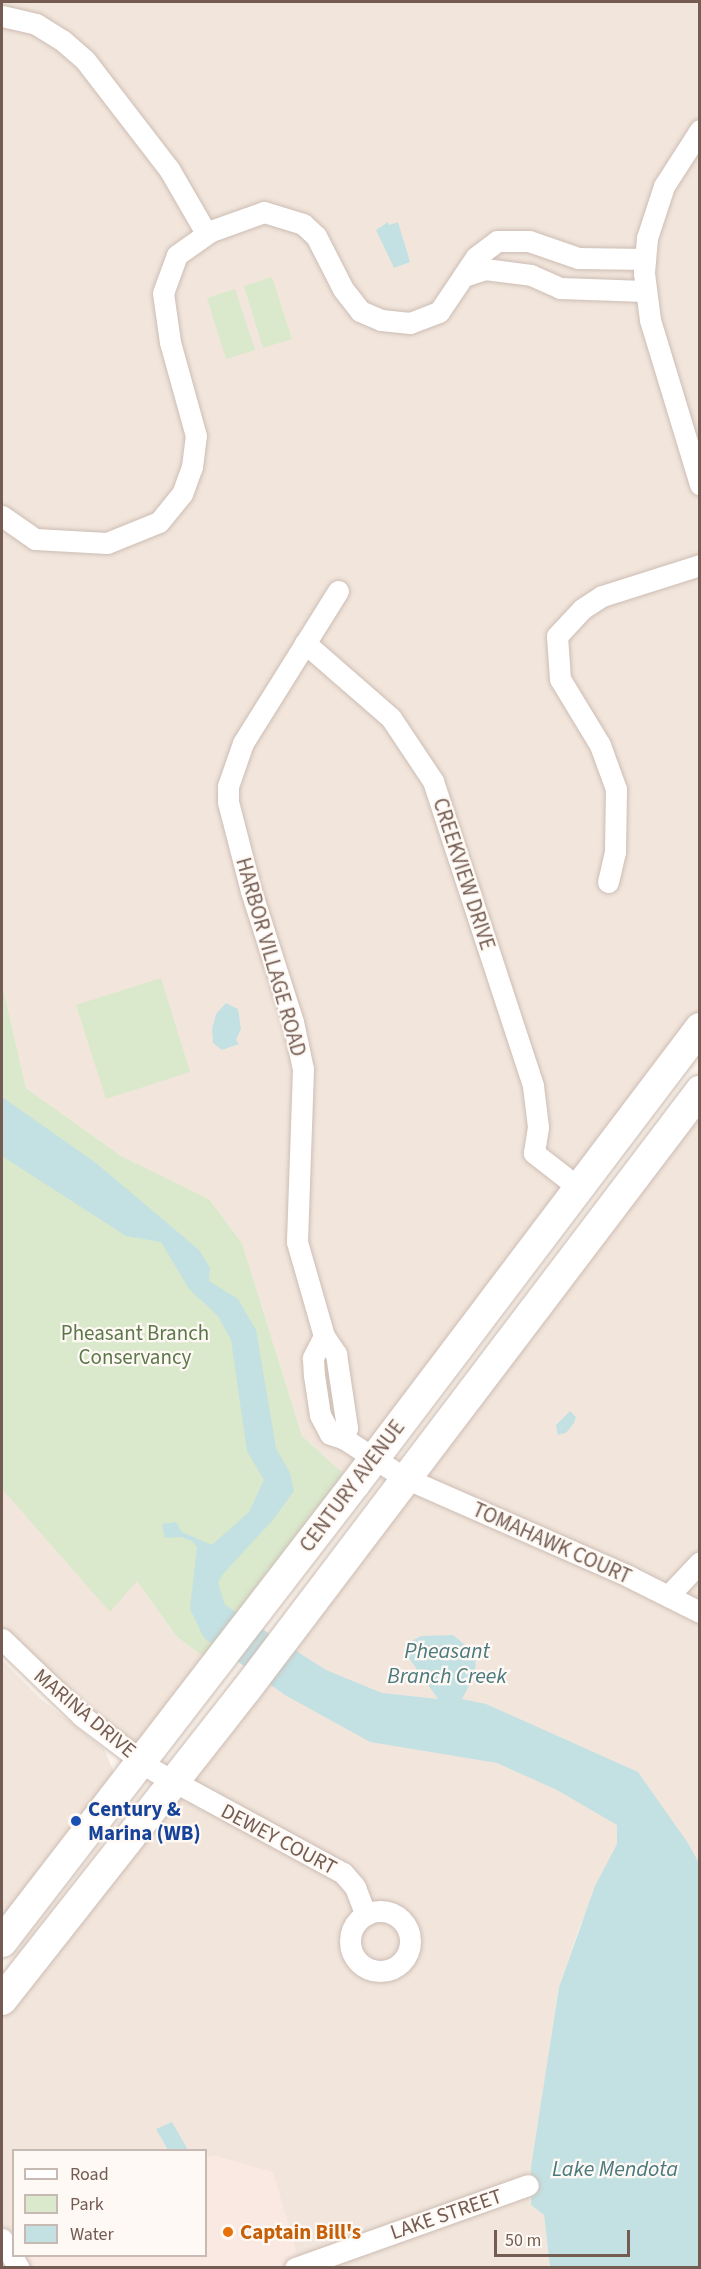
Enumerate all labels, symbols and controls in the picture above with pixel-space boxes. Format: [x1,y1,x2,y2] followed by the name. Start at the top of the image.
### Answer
[428,795,500,953] street label: CREEKVIEW DRIVE
[231,855,311,1059] street label: HARBOR VILLAGE ROAD
[61,1320,209,1370] park label: Pheasant Branch Conservancy
[294,1415,410,1557] street label: CENTURY AVENUE
[469,1497,635,1589] street label: TOMAHAWK COURT
[387,1638,507,1690] water label: Pheasant Branch Creek
[29,1663,141,1763] street label: MARINA DRIVE
[88,1796,201,1846] place label: Century & Marina (WB)
[217,1798,341,1880] street label: DEWEY COURT
[69,1814,83,1828] marker: Century & Marina (WB)
[12,2149,207,2257] legend
[552,2157,678,2183] water label: Lake Mendota
[70,2162,109,2187] text: Road
[387,2183,505,2245] street label: LAKE STREET
[70,2192,104,2217] text: Park
[497,2218,634,2256] scale bar
[240,2219,361,2245] place label: Captain Bill's
[70,2222,114,2247] text: Water
[221,2225,235,2239] marker: Captain Bill's
[505,2228,541,2253] text: 50 m

